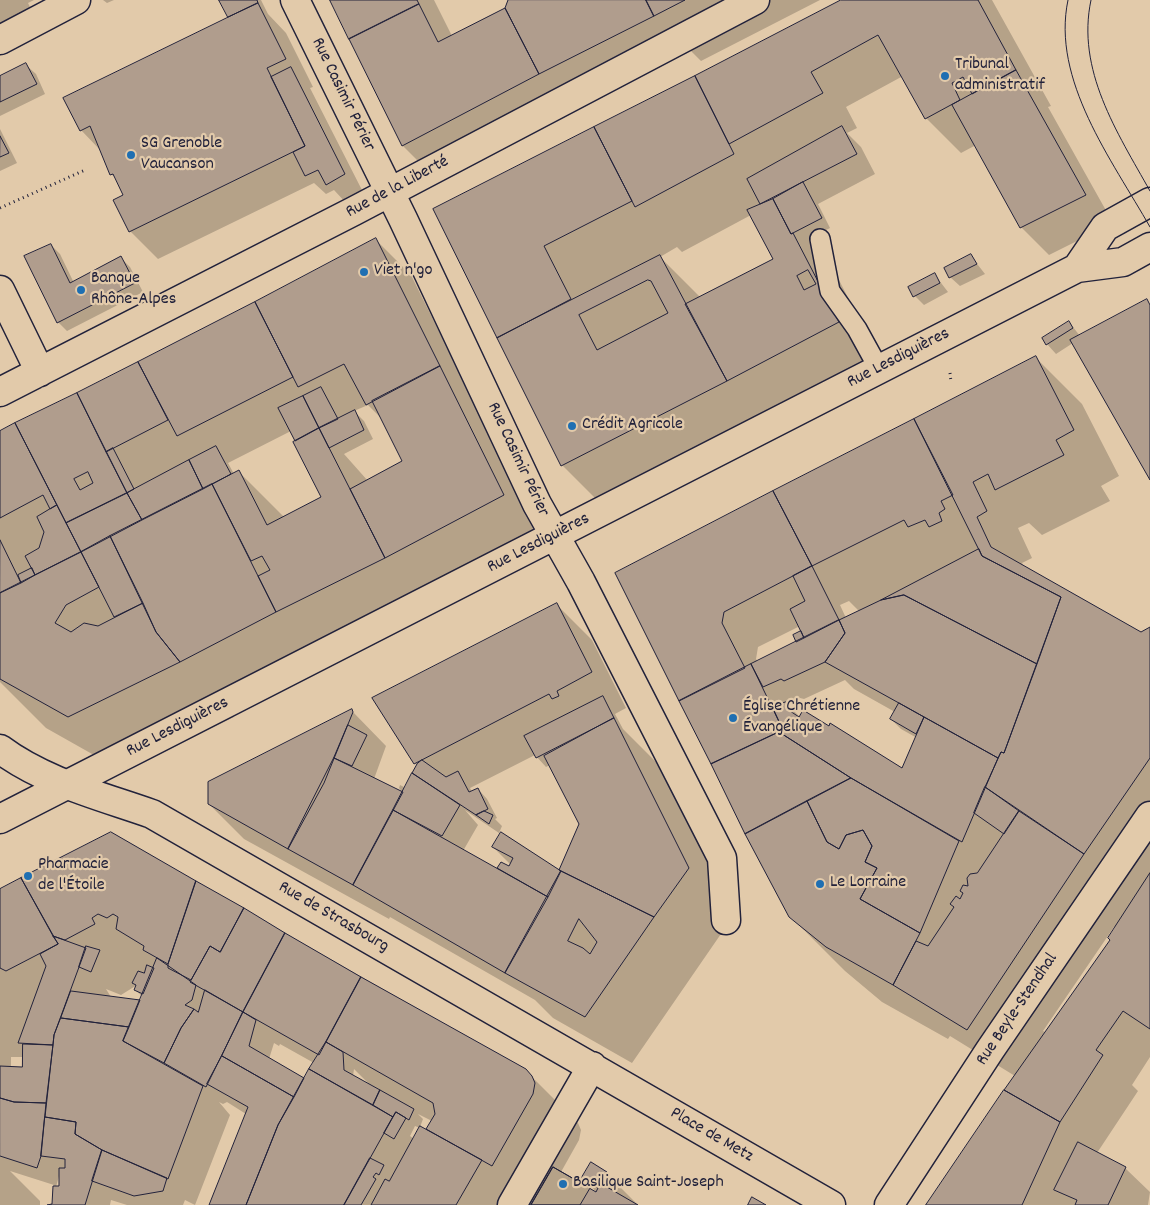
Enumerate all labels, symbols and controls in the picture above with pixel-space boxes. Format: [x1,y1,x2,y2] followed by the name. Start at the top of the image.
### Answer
[305,35,379,155] street label: Rue Casimir Périer
[955,55,1045,98] place label: Tribunal administratif
[939,70,951,82] marker: Tribunal administratif
[141,134,222,176] place label: SG Grenoble Vaucanson
[125,149,137,161] marker: SG Grenoble Vaucanson
[343,152,453,224] street label: Rue de la Liberté
[374,261,432,283] place label: Viet n'go
[358,266,370,278] marker: Viet n'go
[91,269,176,312] place label: Banque Rhône-Alpes
[75,284,87,296] marker: Banque Rhône-Alpes
[844,324,954,394] street label: Rue Lesdiguières
[481,399,553,521] street label: Rue Casimir Périer
[582,415,683,437] place label: Crédit Agricole
[566,420,578,432] marker: Crédit Agricole
[484,509,594,579] street label: Rue Lesdiguières
[123,693,233,763] street label: Rue Lesdiguières
[743,697,860,740] place label: Église Chrétienne Évangélique
[727,712,739,724] marker: Église Chrétienne Évangélique
[38,855,109,898] place label: Pharmacie de l'Étoile
[22,870,34,882] marker: Pharmacie de l'Étoile
[830,873,906,895] place label: Le Lorraine
[274,878,392,958] street label: Rue de Strasbourg
[814,878,826,890] marker: Le Lorraine
[972,950,1064,1070] street label: Rue Beyle-Stendhal
[665,1103,757,1169] street label: Place de Metz
[573,1173,724,1195] place label: Basilique Saint-Joseph
[557,1178,569,1190] marker: Basilique Saint-Joseph

